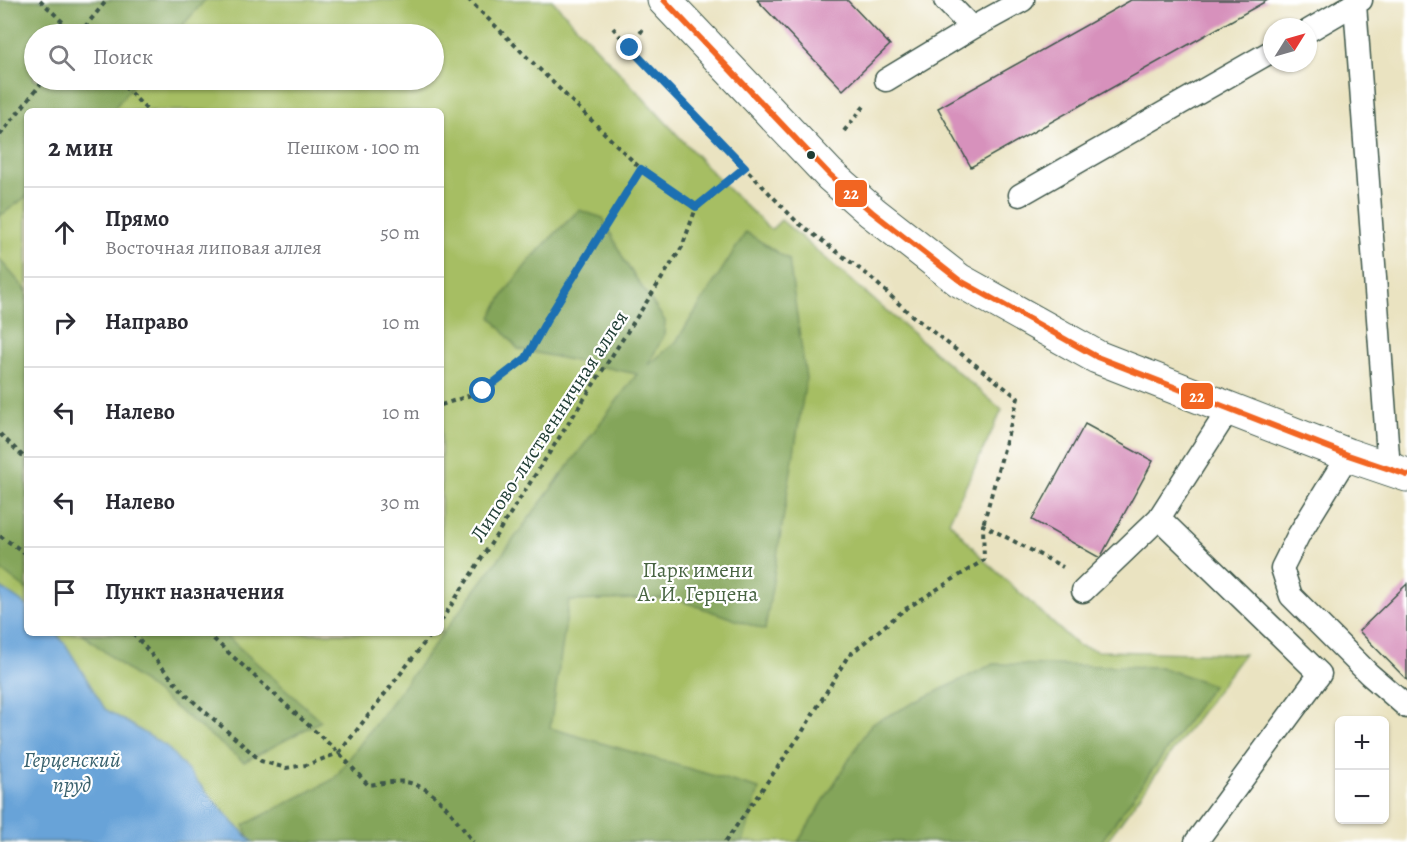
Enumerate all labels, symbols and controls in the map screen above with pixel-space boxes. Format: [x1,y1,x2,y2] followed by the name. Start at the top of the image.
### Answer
[1263,18,1317,72] north arrow
[24,24,444,90] search box
[616,34,642,60] route end
[45,41,78,74] icon: search
[93,42,153,72] text: Поиск
[48,130,113,165] text: 2 мин
[287,134,420,161] text: Пешком · 100 m
[805,149,817,161] unlabelled marker
[834,179,868,208] line badge: 22
[843,183,859,205] text: 22
[105,204,169,234] text: Прямо
[48,216,81,249] icon: ahead
[380,219,420,246] text: 50 m
[105,234,322,261] text: Восточная липовая аллея
[464,305,634,547] street label: Липово-лиственничная аллея
[48,306,81,339] icon: right
[105,307,188,337] text: Направо
[382,309,420,336] text: 10 m
[469,377,495,403] route start
[1180,382,1214,410] line badge: 22
[1189,386,1205,408] text: 22
[48,396,81,429] icon: left
[105,397,175,427] text: Налево
[382,399,420,426] text: 10 m
[48,486,81,519] icon: left
[105,487,175,517] text: Налево
[380,489,420,516] text: 30 m
[637,556,759,608] park label: Парк имени А. И. Герцена
[48,576,81,609] icon: arrive
[105,577,284,607] text: Пункт назначения
[1335,716,1389,824] map controls
[1335,716,1389,770] button: +
[23,745,121,800] water label: Герценский пруд
[1335,770,1389,824] button: −

